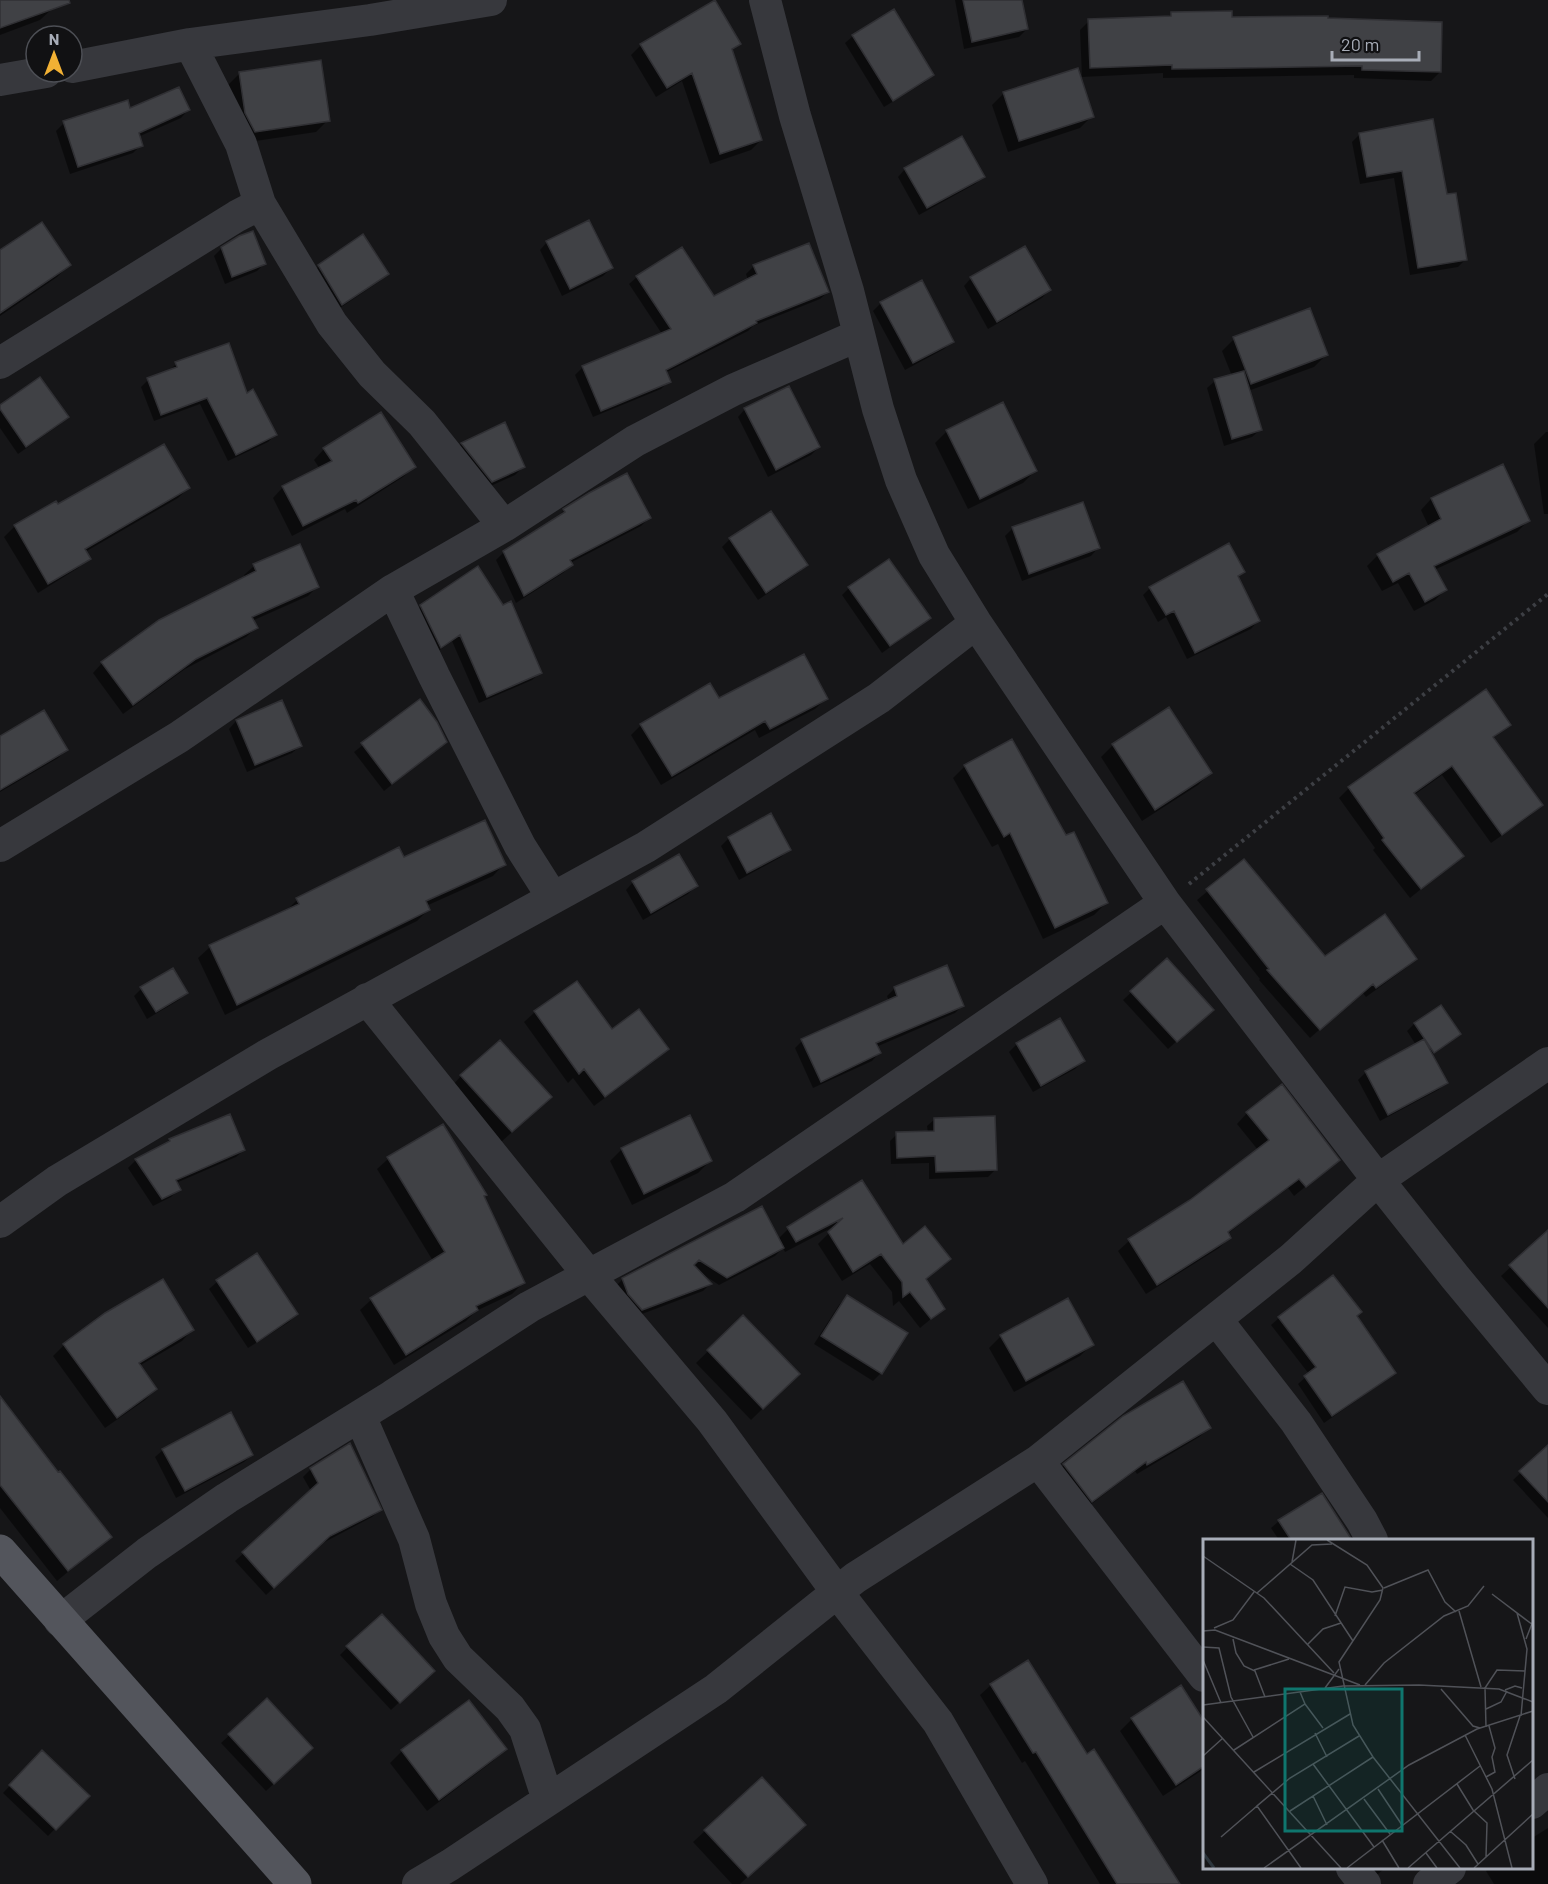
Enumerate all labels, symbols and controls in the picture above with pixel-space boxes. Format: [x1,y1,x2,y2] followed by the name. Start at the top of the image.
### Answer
[24,24,84,84] north arrow
[1332,24,1419,62] scale bar
[49,29,59,48] text: N
[1341,33,1379,55] text: 20 m
[1203,1539,1533,1869] inset map

